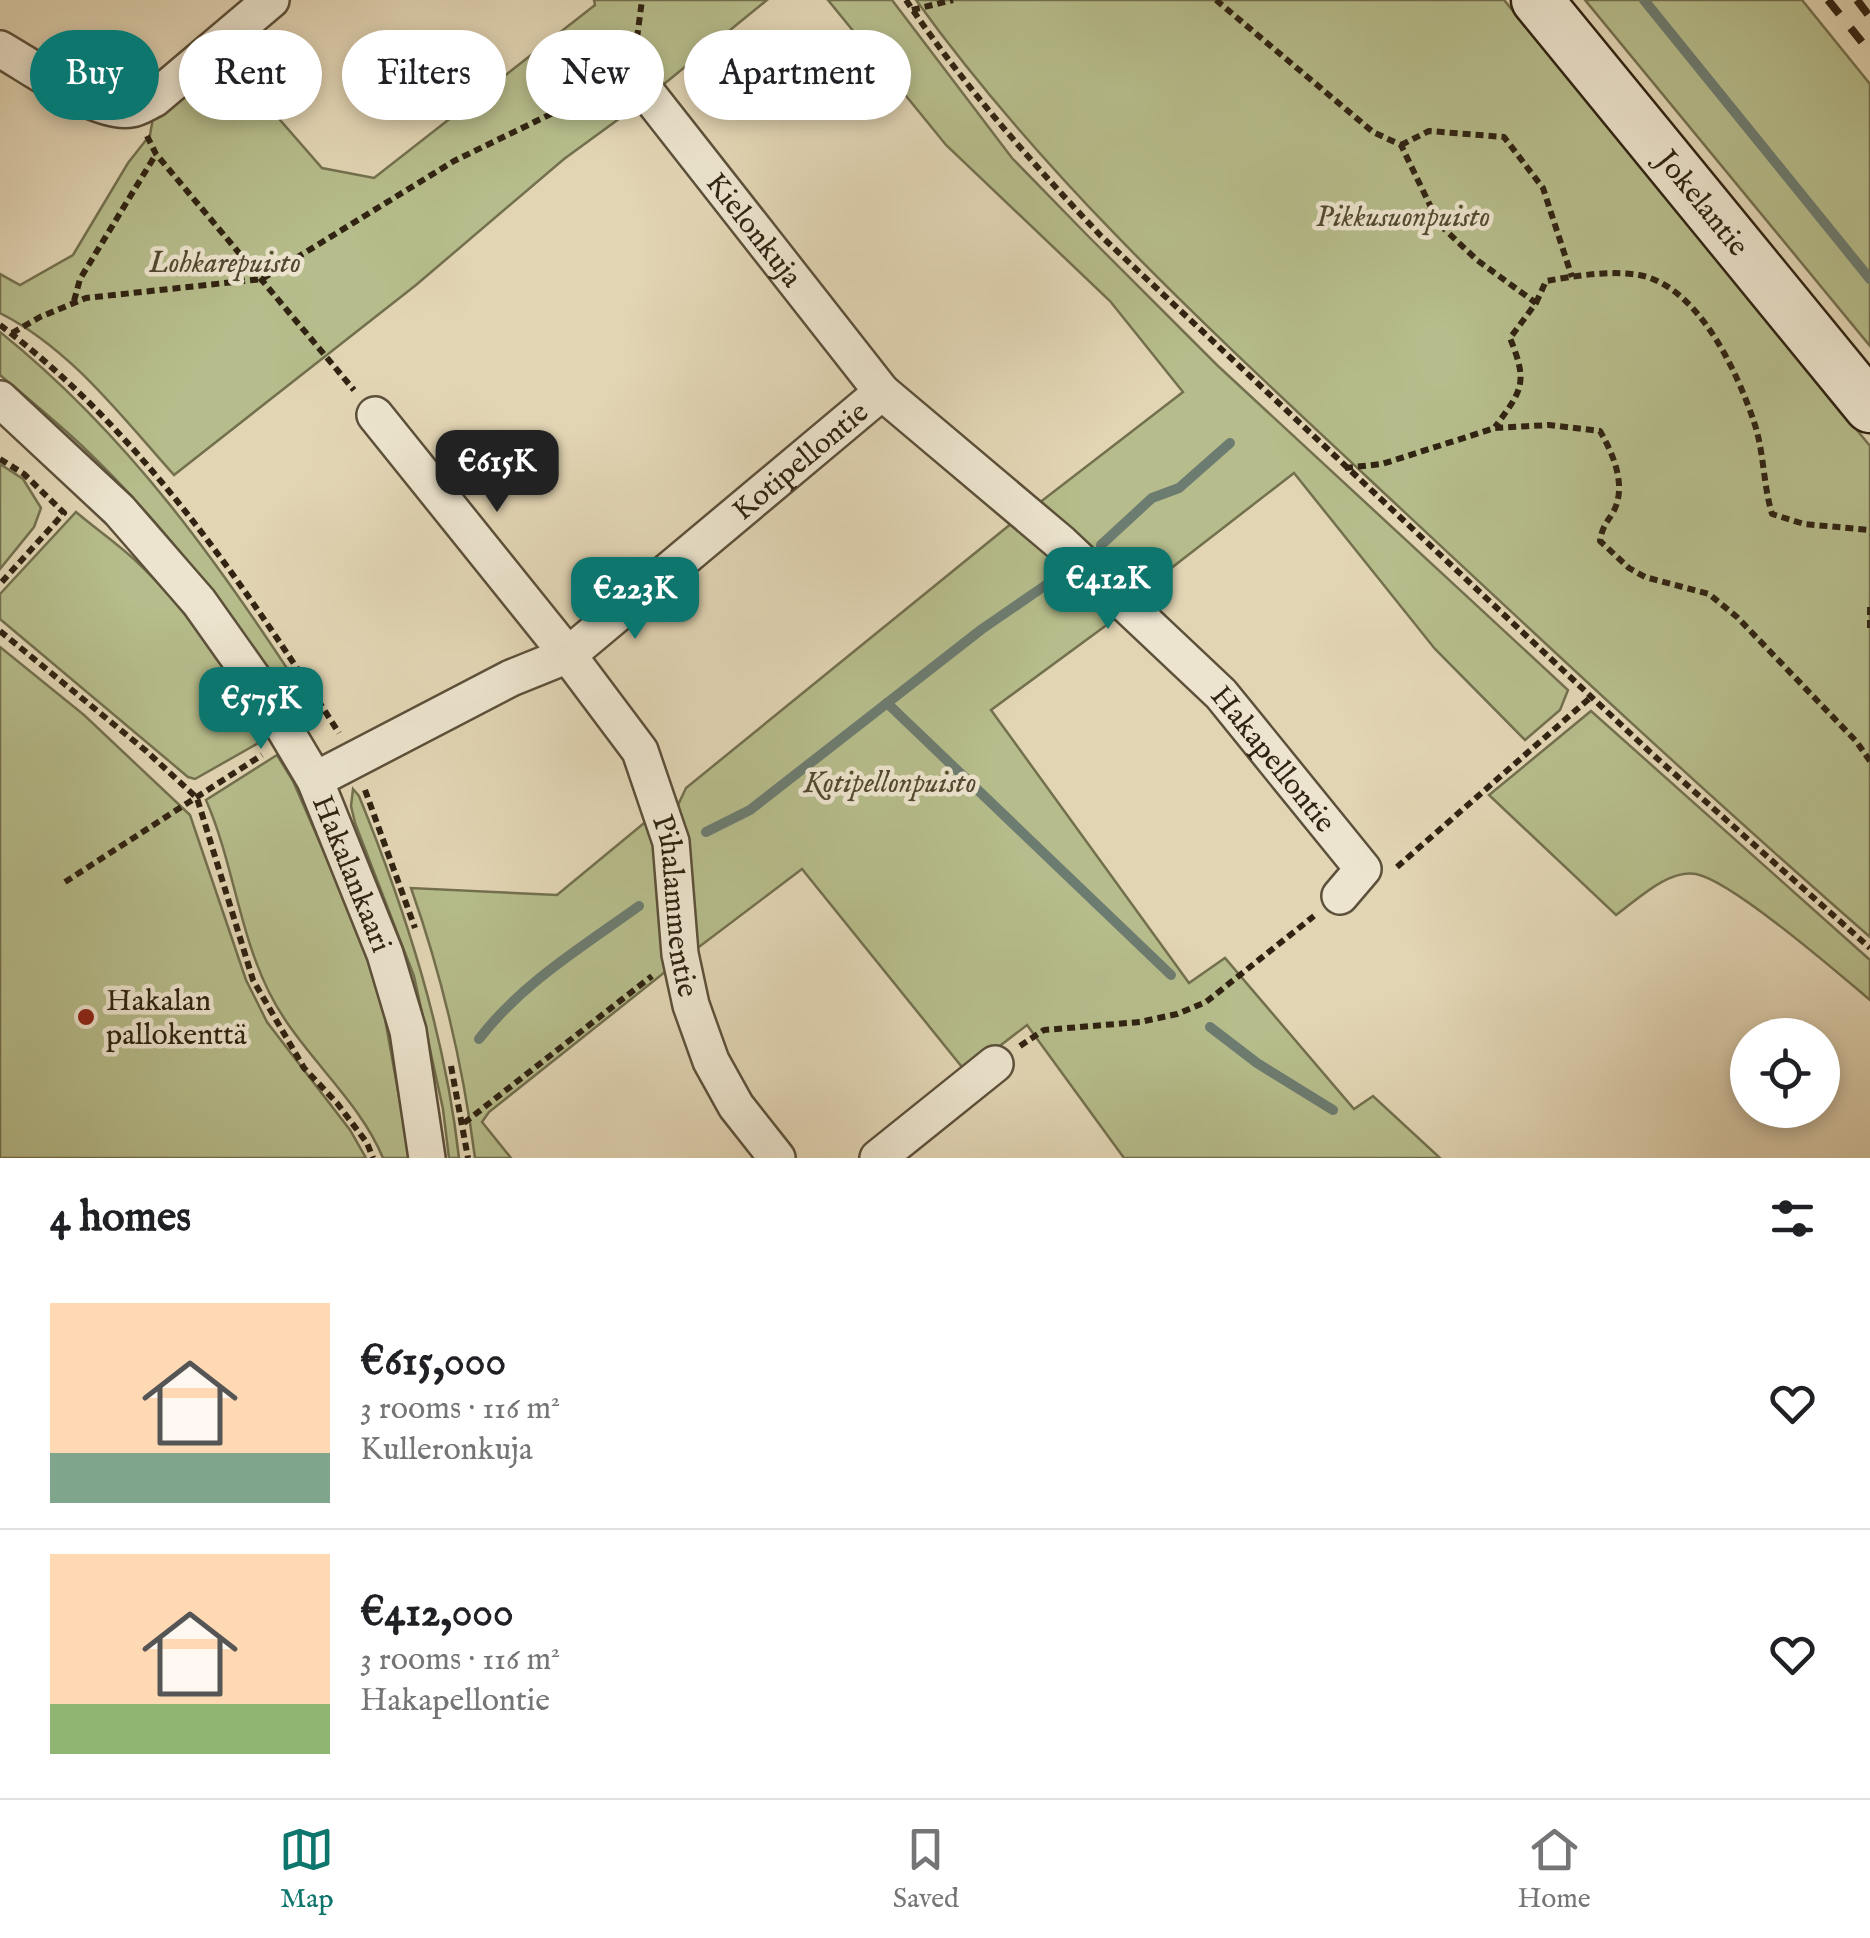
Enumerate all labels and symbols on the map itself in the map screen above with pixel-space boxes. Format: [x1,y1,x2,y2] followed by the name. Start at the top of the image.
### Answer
[1645,141,1756,265] street label: Jokelantie
[696,166,810,296] street label: Kielonkuja
[1316,199,1490,237] park label: Pikkusuonpuisto
[148,245,301,283] park label: Lohkarepuisto
[725,394,877,530] street label: Kotipellontie
[427,430,567,515] pin: €615K
[1038,547,1178,632] pin: €412K
[565,557,705,642] pin: €223K
[191,667,331,752] pin: €575K
[1201,679,1343,841] street label: Hakapellontie
[803,765,976,803] park label: Kotipellonpuisto
[302,790,399,958] street label: Hakalankaari
[642,810,706,1001] street label: Pihalammentie
[106,983,247,1055] place label: Hakalan pallokenttä
[75,1006,97,1028] marker: Hakalan pallokenttä

